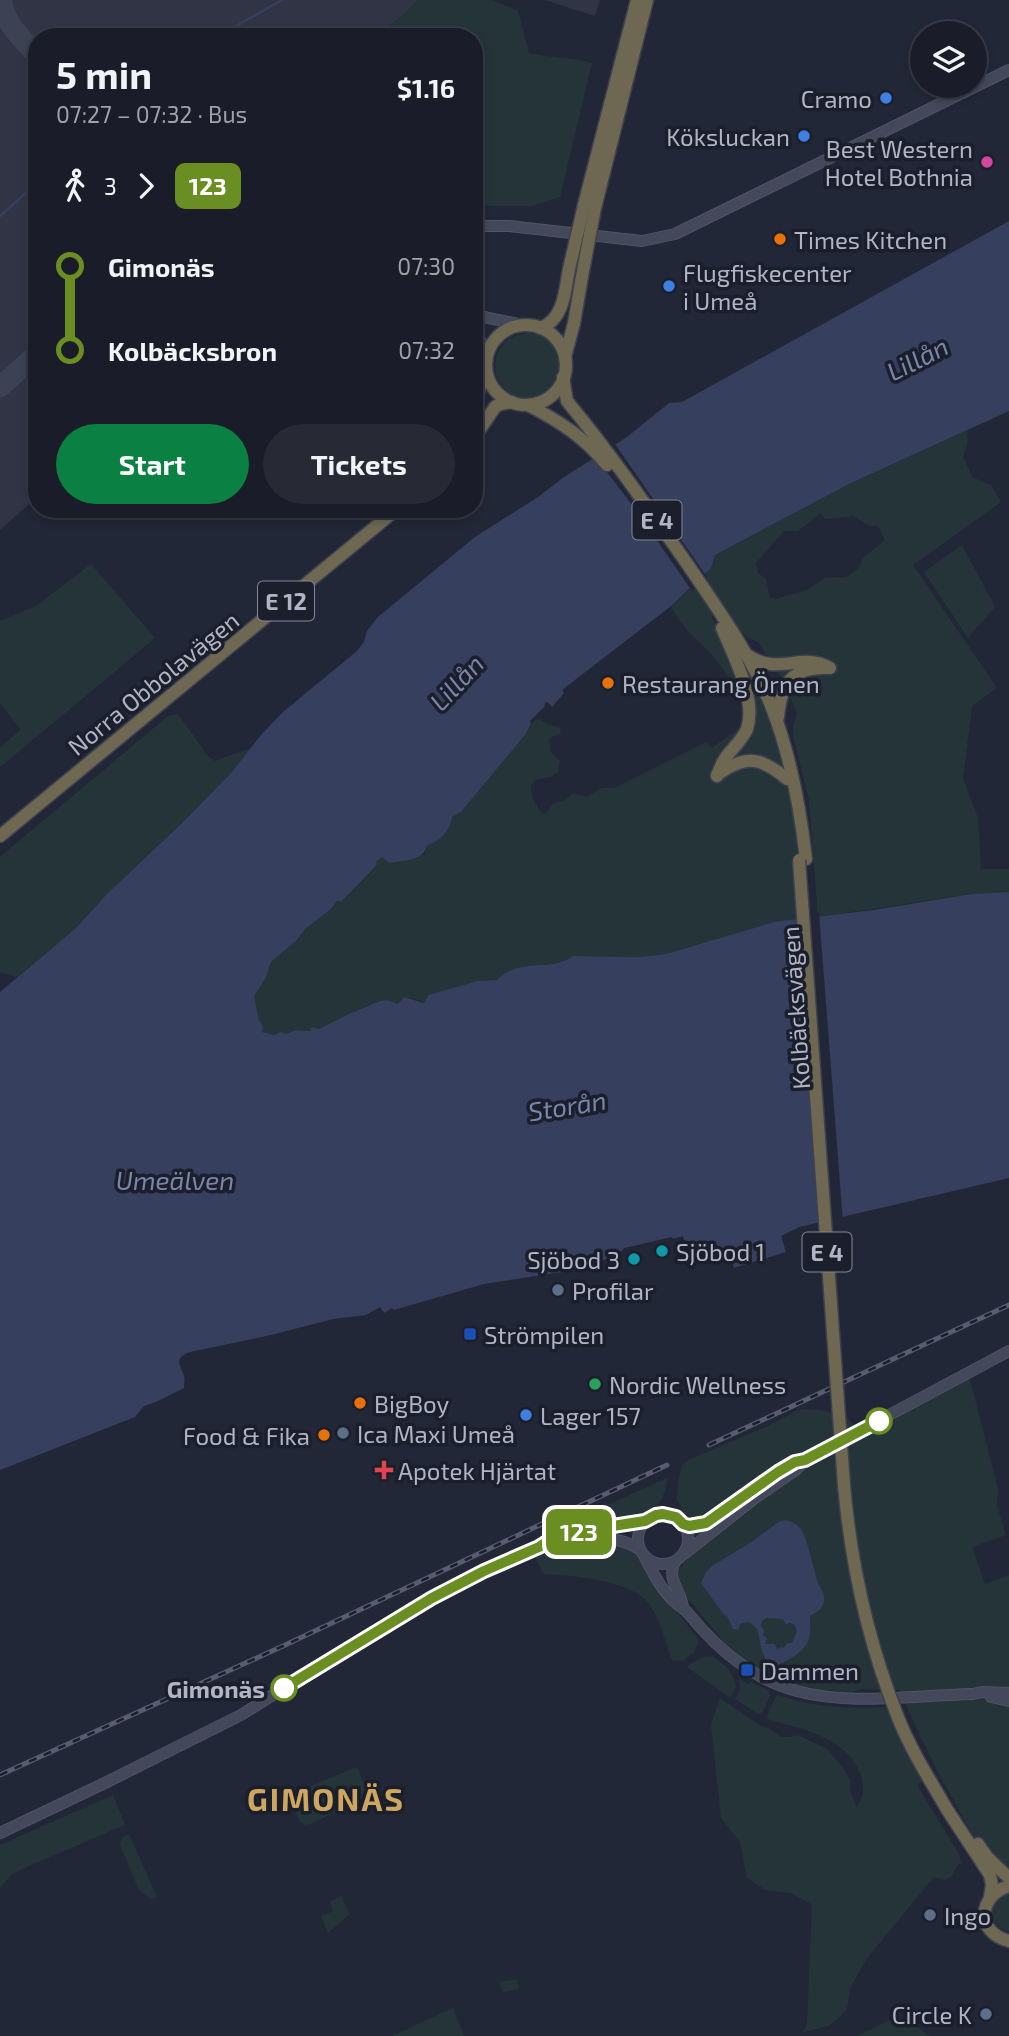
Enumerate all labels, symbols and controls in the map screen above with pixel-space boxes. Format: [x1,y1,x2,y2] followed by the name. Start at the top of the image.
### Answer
[910,21,987,98] map controls
[910,21,987,98] button: layers
[56,51,152,97] text: 5 min
[397,72,455,103] text: $1.16
[801,84,872,113] place label: Cramo
[878,90,894,106] marker: Cramo
[56,100,247,128] text: 07:27 – 07:32 · Bus
[666,122,790,151] place label: Köksluckan
[796,128,812,144] marker: Köksluckan
[825,134,973,191] place label: Best Western Hotel Bothnia
[979,154,995,170] marker: Best Western Hotel Bothnia
[56,167,94,205] icon: walk
[127,167,165,205] icon: forward
[189,171,227,200] text: 123
[104,172,117,200] text: 3
[794,225,947,254] place label: Times Kitchen
[772,231,788,247] marker: Times Kitchen
[108,251,215,282] text: Gimonäs
[397,252,455,280] text: 07:30
[683,258,852,315] place label: Flugfiskecenter i Umeå
[661,278,677,294] marker: Flugfiskecenter i Umeå
[881,329,953,387] water label: Lillån
[108,335,277,366] text: Kolbäcksbron
[398,336,455,364] text: 07:32
[56,424,249,504] button: Start
[263,424,455,504] button: Tickets
[632,500,682,540] road number: E 4
[258,582,314,621] road number: E 12
[62,605,244,761] street label: Norra Obbolavägen
[423,648,489,716] water label: Lillån
[622,669,820,698] place label: Restaurang Örnen
[600,675,616,691] marker: Restaurang Örnen
[775,925,815,1091] street label: Kolbäcksvägen
[526,1084,608,1126] water label: Storån
[116,1164,234,1195] water label: Umeälven
[802,1232,852,1272] road number: E 4
[676,1237,765,1266] place label: Sjöbod 1
[654,1243,670,1259] marker: Sjöbod 1
[527,1245,620,1274] place label: Sjöbod 3
[626,1251,642,1267] marker: Sjöbod 3
[572,1276,654,1305] place label: Profilar
[550,1282,566,1298] marker: Profilar
[484,1320,604,1349] place label: Strömpilen
[462,1326,478,1342] marker: Strömpilen
[609,1370,786,1399] place label: Nordic Wellness
[587,1376,603,1392] marker: Nordic Wellness
[374,1389,450,1418] place label: BigBoy
[352,1395,368,1411] marker: BigBoy
[540,1401,641,1430] place label: Lager 157
[518,1407,534,1423] marker: Lager 157
[866,1408,892,1434] unlabelled marker
[357,1419,515,1448] place label: Ica Maxi Umeå
[183,1421,310,1450] place label: Food & Fika
[335,1425,351,1441] marker: Ica Maxi Umeå
[316,1427,332,1443] marker: Food & Fika
[398,1456,556,1485] place label: Apotek Hjärtat
[376,1462,392,1478] marker: Apotek Hjärtat
[539,1509,619,1555] line badge: 123
[560,1517,598,1546] text: 123
[761,1656,859,1685] place label: Dammen
[739,1662,755,1678] marker: Dammen
[167,1674,265,1703] place label: Gimonäs
[271,1675,297,1701] marker: Gimonäs
[247,1779,405,1817] district label: GIMONÄS
[944,1901,991,1930] place label: Ingo
[922,1907,938,1923] marker: Ingo
[892,2000,972,2029] place label: Circle K
[978,2006,994,2022] marker: Circle K

